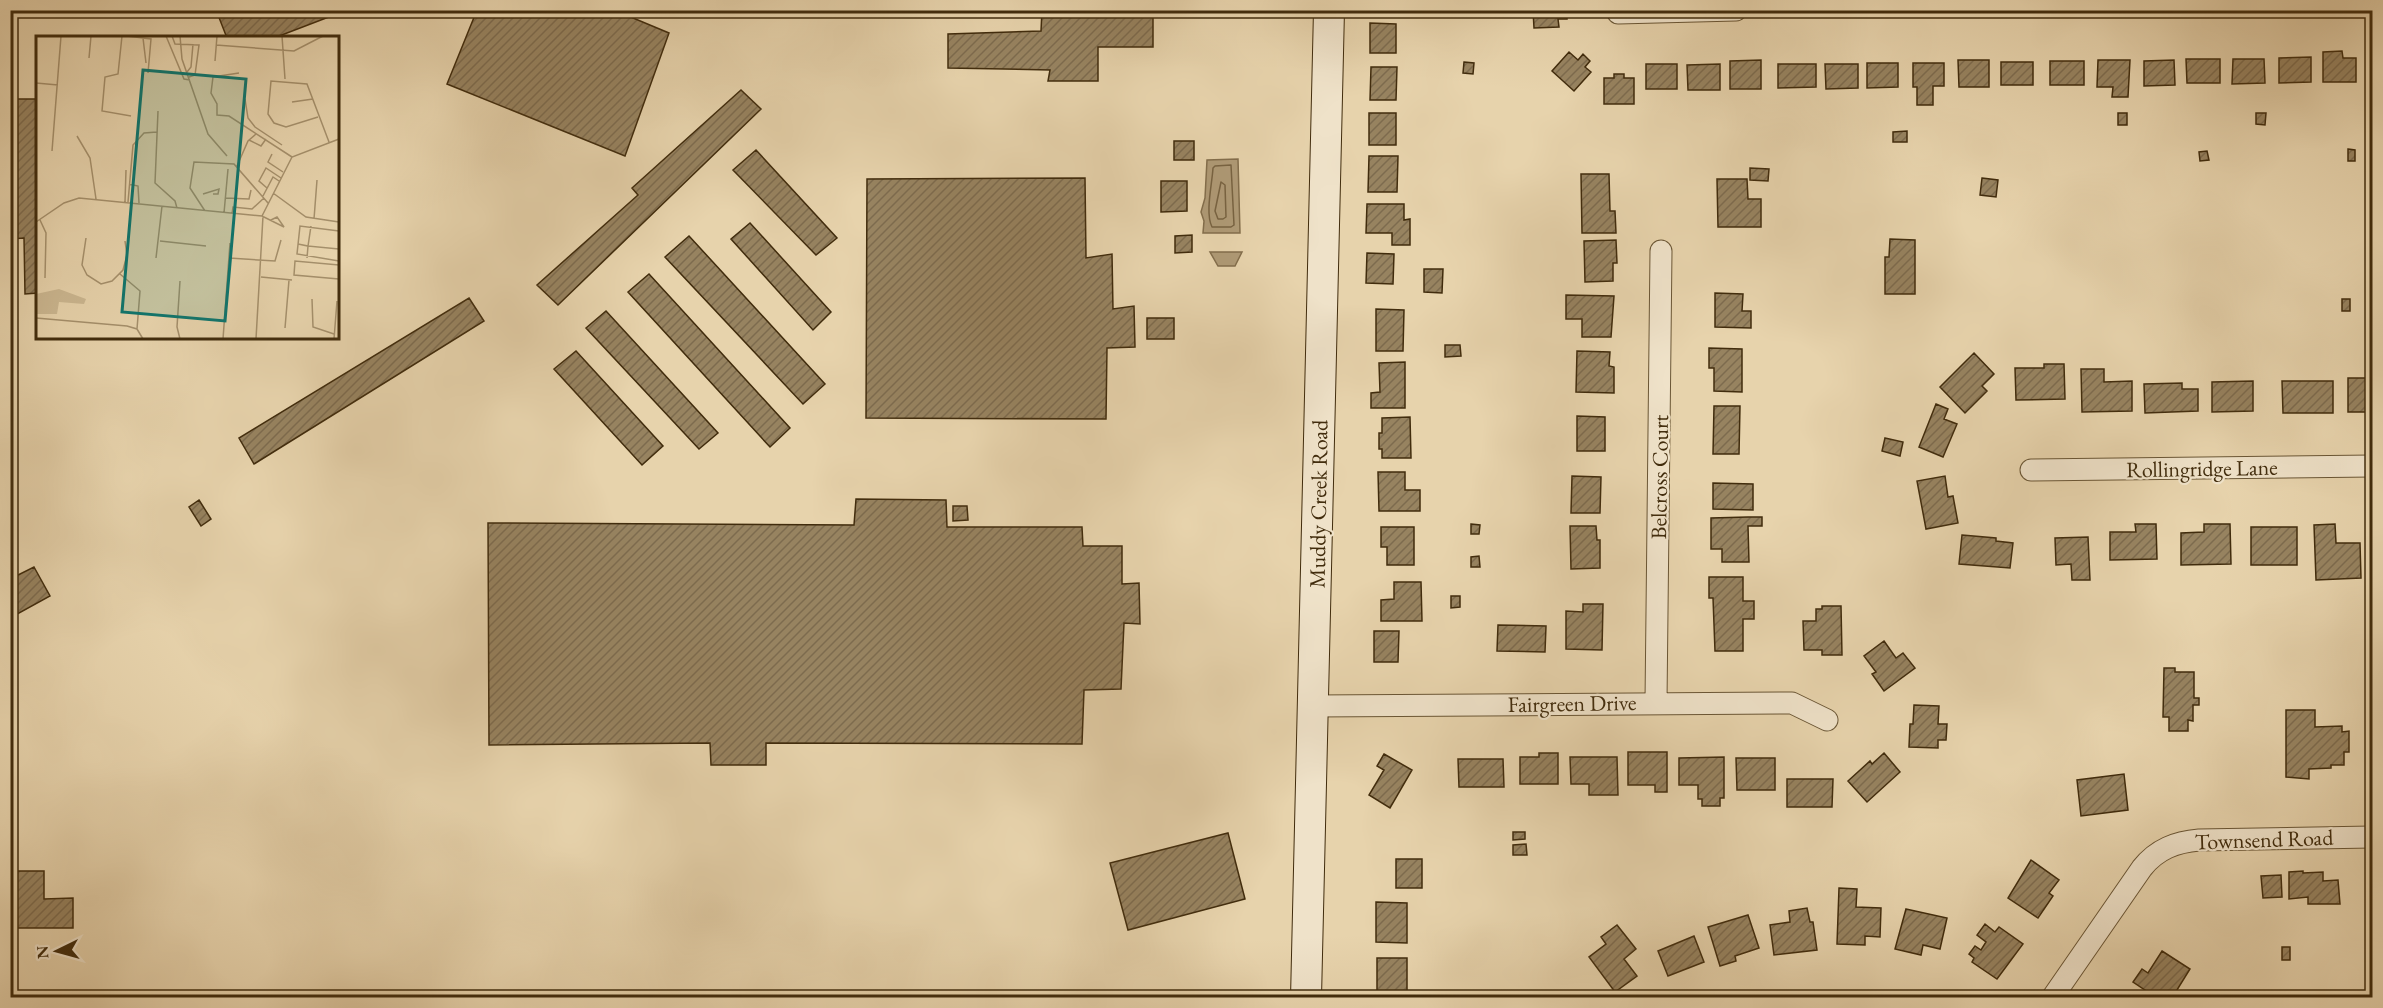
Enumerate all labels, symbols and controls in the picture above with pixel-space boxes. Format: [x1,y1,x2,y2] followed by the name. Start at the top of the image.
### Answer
[36,36,339,339] inset map
[1644,414,1675,540] street label: Belcross Court
[1303,419,1334,588] street label: Muddy Creek Road
[2126,453,2278,484] street label: Rollingridge Lane
[1507,688,1637,719] street label: Fairgreen Drive
[2194,823,2335,856] street label: Townsend Road
[27,921,87,981] north arrow
[32,945,54,960] text: N

